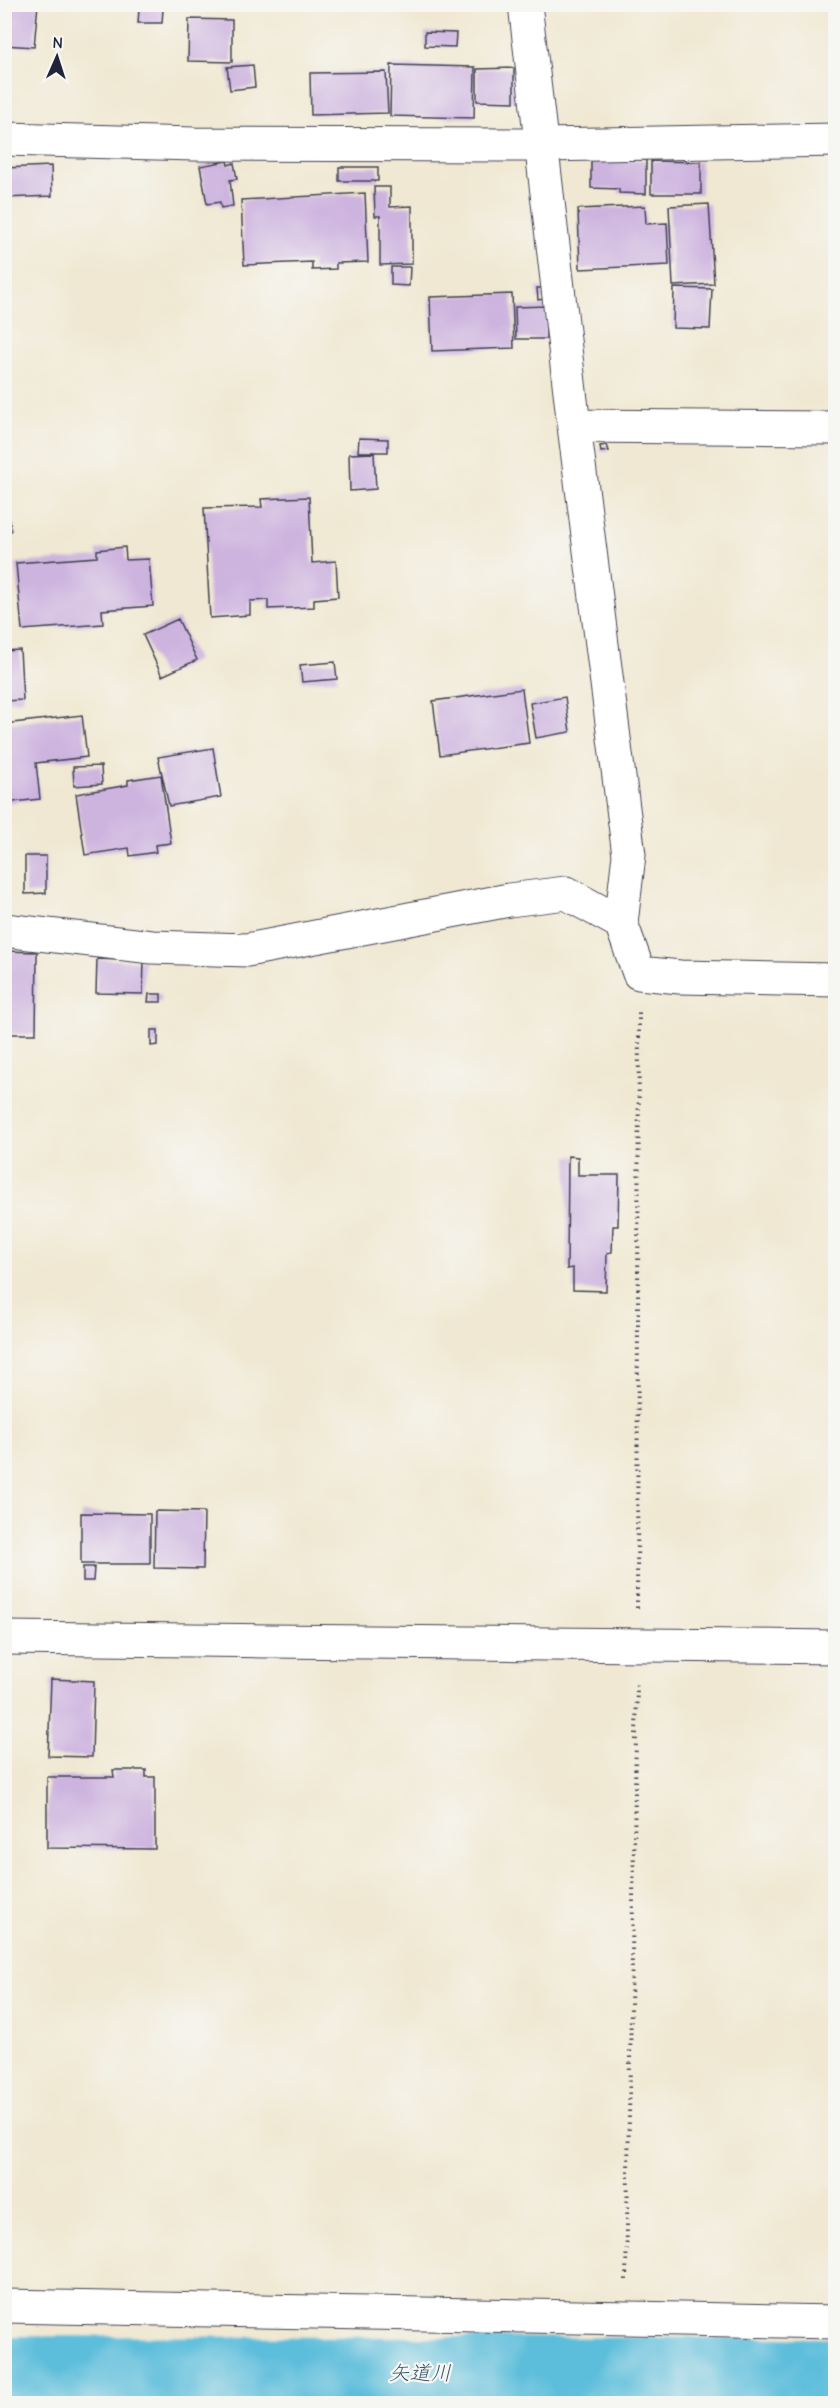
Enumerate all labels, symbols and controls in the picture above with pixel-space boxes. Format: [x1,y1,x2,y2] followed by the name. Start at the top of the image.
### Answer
[27,27,87,87] north arrow
[52,34,63,52] text: N
[389,2361,452,2385] water label: 矢道川

